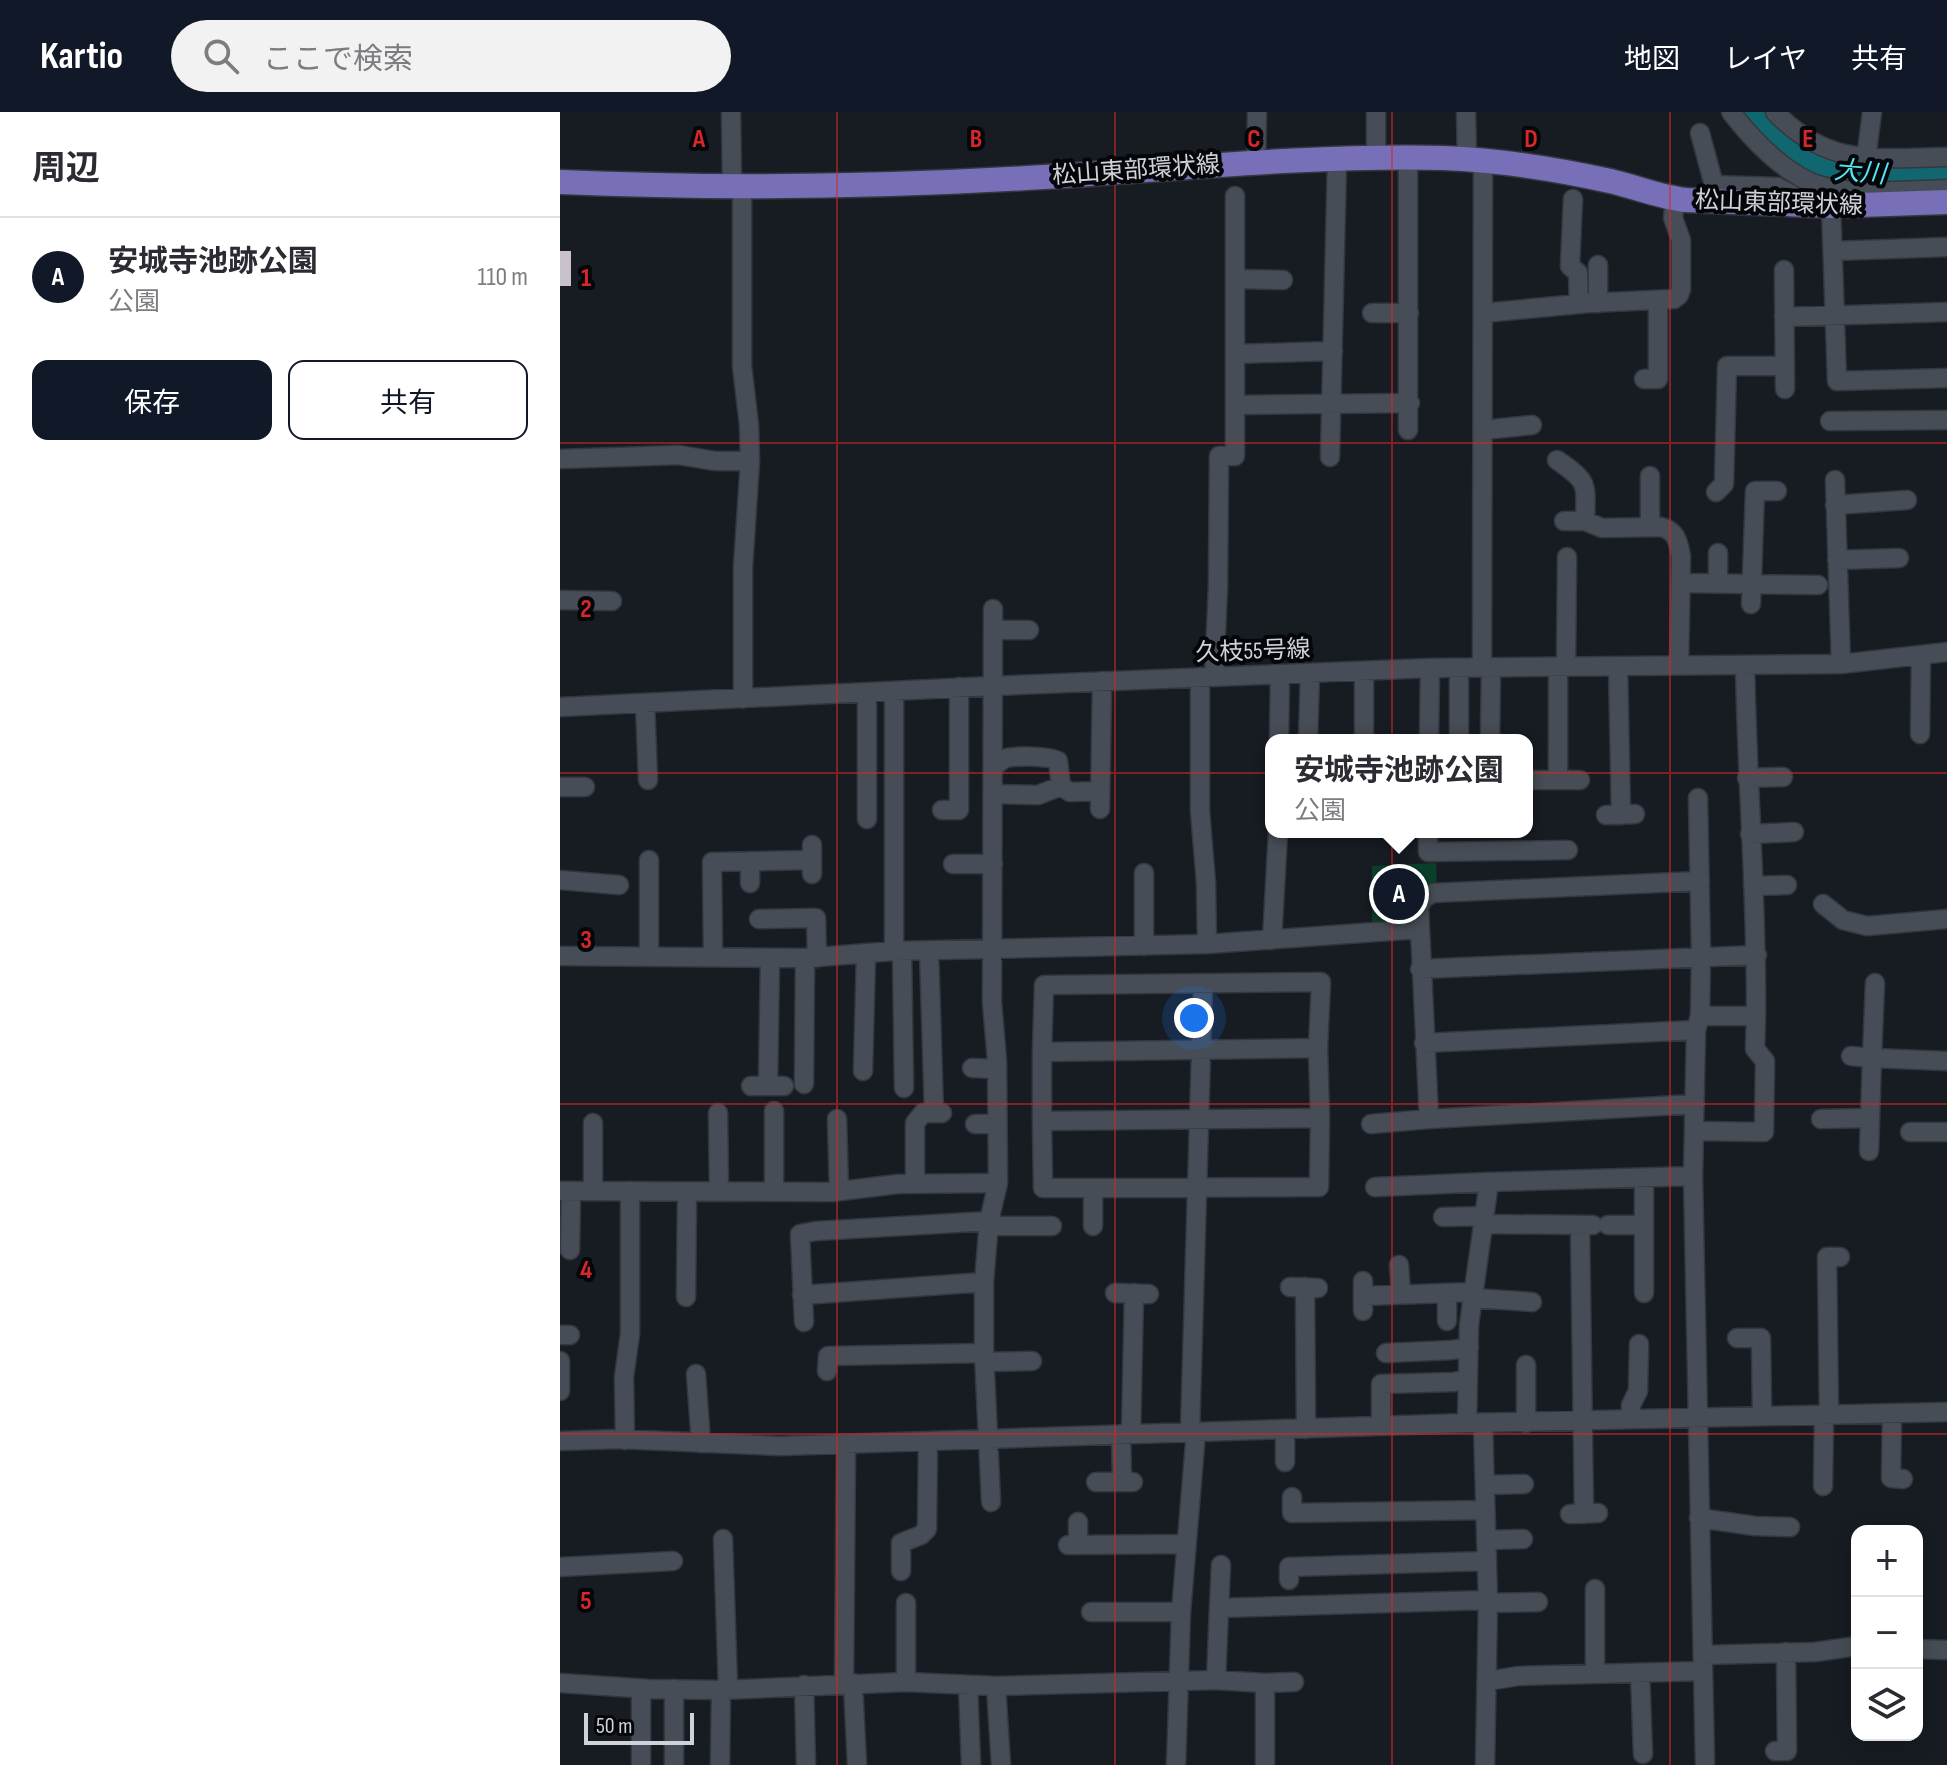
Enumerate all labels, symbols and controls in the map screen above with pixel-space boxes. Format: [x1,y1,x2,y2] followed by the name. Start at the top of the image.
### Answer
[171,20,731,92] search box
[40,34,123,79] text: Kartio
[199,34,243,78] icon: search
[263,42,413,78] text: ここで検索
[1624,43,1680,76] text: 地図
[1724,43,1807,76] text: レイヤ
[1851,43,1907,76] text: 共有
[692,124,706,155] text: A
[970,124,982,155] text: B
[1247,124,1261,155] text: C
[1524,124,1538,155] text: D
[1802,124,1814,155] text: E
[32,148,100,189] text: 周辺
[1051,150,1221,190] street label: 松山東部環状線
[1833,155,1890,191] water label: 大川
[1695,186,1863,220] street label: 松山東部環状線
[108,244,318,280] text: 安城寺池跡公園
[52,262,64,293] text: A
[477,262,528,293] text: 110 m
[581,263,591,294] text: 1
[108,287,160,318] text: 公園
[32,360,272,440] button: 保存
[288,360,528,440] button: 共有
[580,594,592,625] text: 2
[1195,634,1311,668] street label: 久枝55号線
[1265,734,1533,838] popup
[1294,753,1504,789] text: 安城寺池跡公園
[1294,796,1346,827] text: 公園
[1373,864,1425,924] pin: A
[580,925,592,956] text: 3
[1174,998,1214,1038] your location
[580,1255,592,1286] text: 4
[1851,1525,1923,1741] map controls
[1851,1525,1923,1597] button: +
[580,1586,592,1617] text: 5
[1851,1597,1923,1669] button: −
[1851,1669,1923,1741] button: layers
[584,1709,694,1745] scale bar
[596,1713,632,1740] text: 50 m

